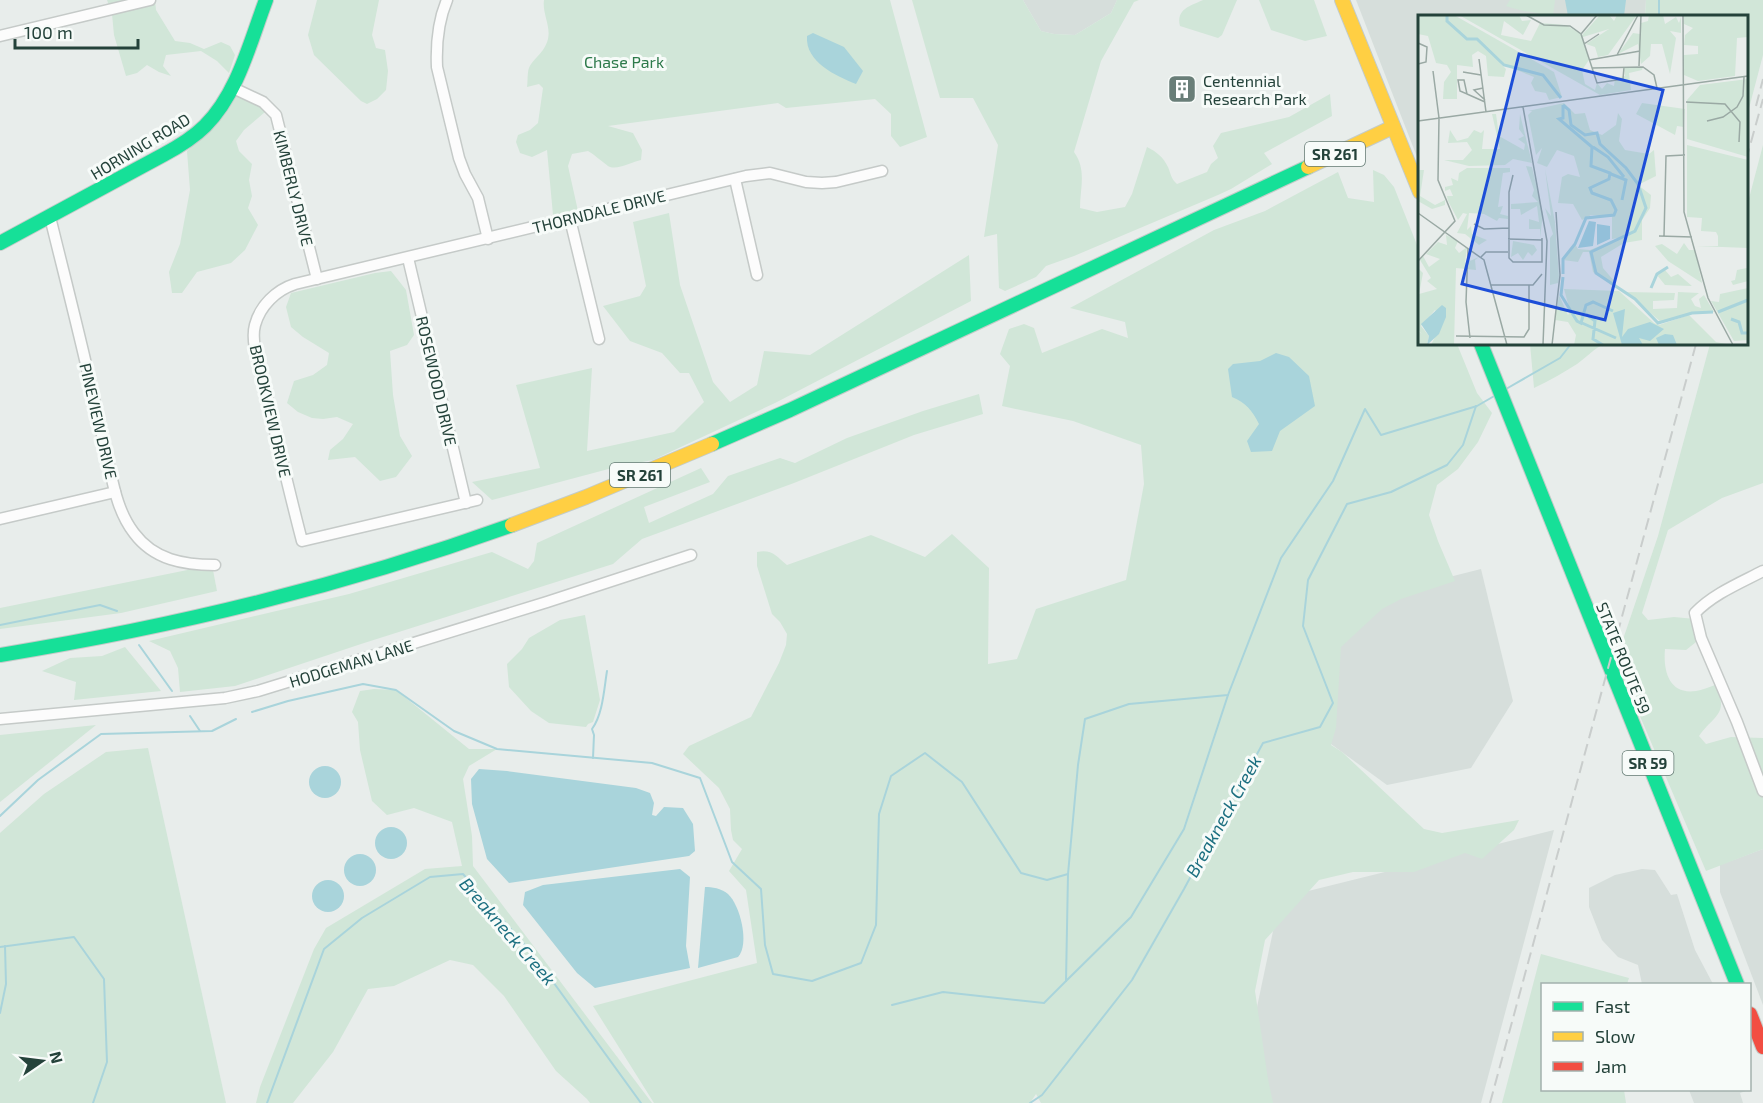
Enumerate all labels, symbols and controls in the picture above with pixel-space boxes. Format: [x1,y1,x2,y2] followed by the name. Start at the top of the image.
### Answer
[15,12,138,50] scale bar
[1418,15,1748,345] inset map
[24,21,73,43] text: 100 m
[584,52,664,71] park label: Chase Park
[1203,71,1307,108] place label: Centennial Research Park
[1166,73,1198,105] building icon: Centennial Research Park
[87,109,193,183] street label: HORNING ROAD
[270,128,318,248] street label: KIMBERLY DRIVE
[1305,142,1365,166] road number: SR 261
[530,185,668,237] street label: THORNDALE DRIVE
[413,314,461,448] street label: ROSEWOOD DRIVE
[247,343,295,479] street label: BROOKVIEW DRIVE
[76,361,122,481] street label: PINEVIEW DRIVE
[610,463,670,487] road number: SR 261
[1593,599,1655,717] street label: STATE ROUTE 59
[287,635,415,691] street label: HODGEMAN LANE
[1181,751,1265,881] water label: Breakneck Creek
[1622,751,1674,775] road number: SR 59
[455,873,561,989] water label: Breakneck Creek
[1541,983,1751,1091] legend
[1595,995,1630,1017] text: Fast
[1595,1025,1636,1047] text: Slow
[12,1031,72,1091] north arrow
[46,1049,68,1065] text: N
[1595,1055,1627,1077] text: Jam

